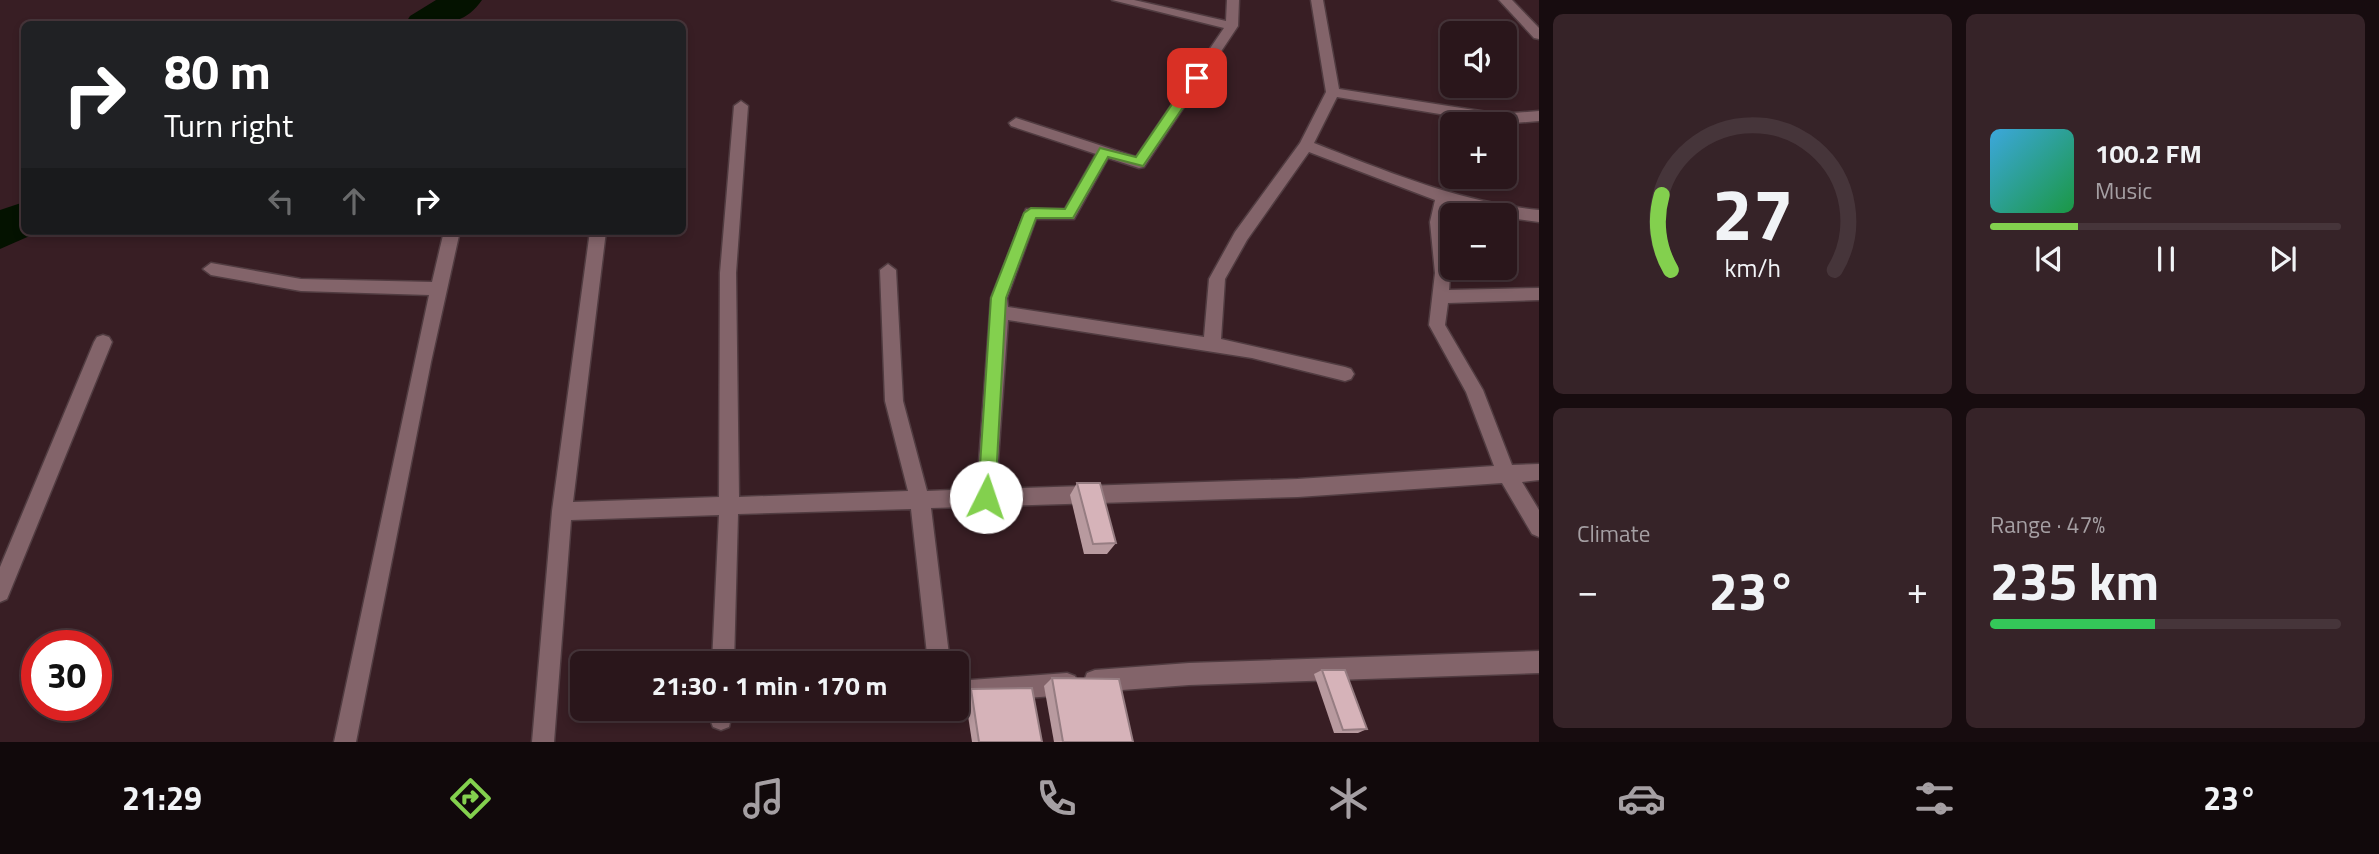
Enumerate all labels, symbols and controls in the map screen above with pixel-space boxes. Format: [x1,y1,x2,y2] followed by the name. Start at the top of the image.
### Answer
[1440,21,1517,280] map controls
[1440,21,1517,98] button: sound
[164,33,271,108] text: 80 m
[1167,48,1227,108] pin
[49,49,140,140] icon: right
[1178,59,1216,97] icon: arrive
[164,101,293,149] text: Turn right
[1440,112,1517,189] button: +
[2095,134,2202,173] text: 100.2 FM
[1712,158,1793,268] text: 27
[2095,173,2152,208] text: Music
[262,182,300,220] icon: left
[335,182,373,220] icon: ahead
[408,182,446,220] icon: right
[1440,203,1517,280] button: −
[2030,240,2068,278] icon: previous
[2147,240,2185,278] icon: pause
[2264,240,2302,278] icon: next
[1724,249,1781,287] text: km/h
[949,460,1023,534] position arrow
[1990,507,2105,542] text: Range · 47%
[1577,516,1650,551] text: Climate
[1990,541,2159,620] text: 235 km
[1709,551,1796,630] text: 23°
[1577,561,1598,619] text: −
[1907,561,1928,619] text: +
[21,630,112,721] speed limit sign: 30
[652,666,887,705] text: 21:30 · 1 min · 170 m
[122,774,202,822] text: 21:29
[446,774,495,823] icon: directions
[739,774,788,823] icon: music
[1032,774,1081,823] icon: phone
[1324,774,1373,823] icon: climate
[1617,774,1666,823] icon: car
[1910,774,1959,823] icon: filters
[2203,774,2257,822] text: 23°

